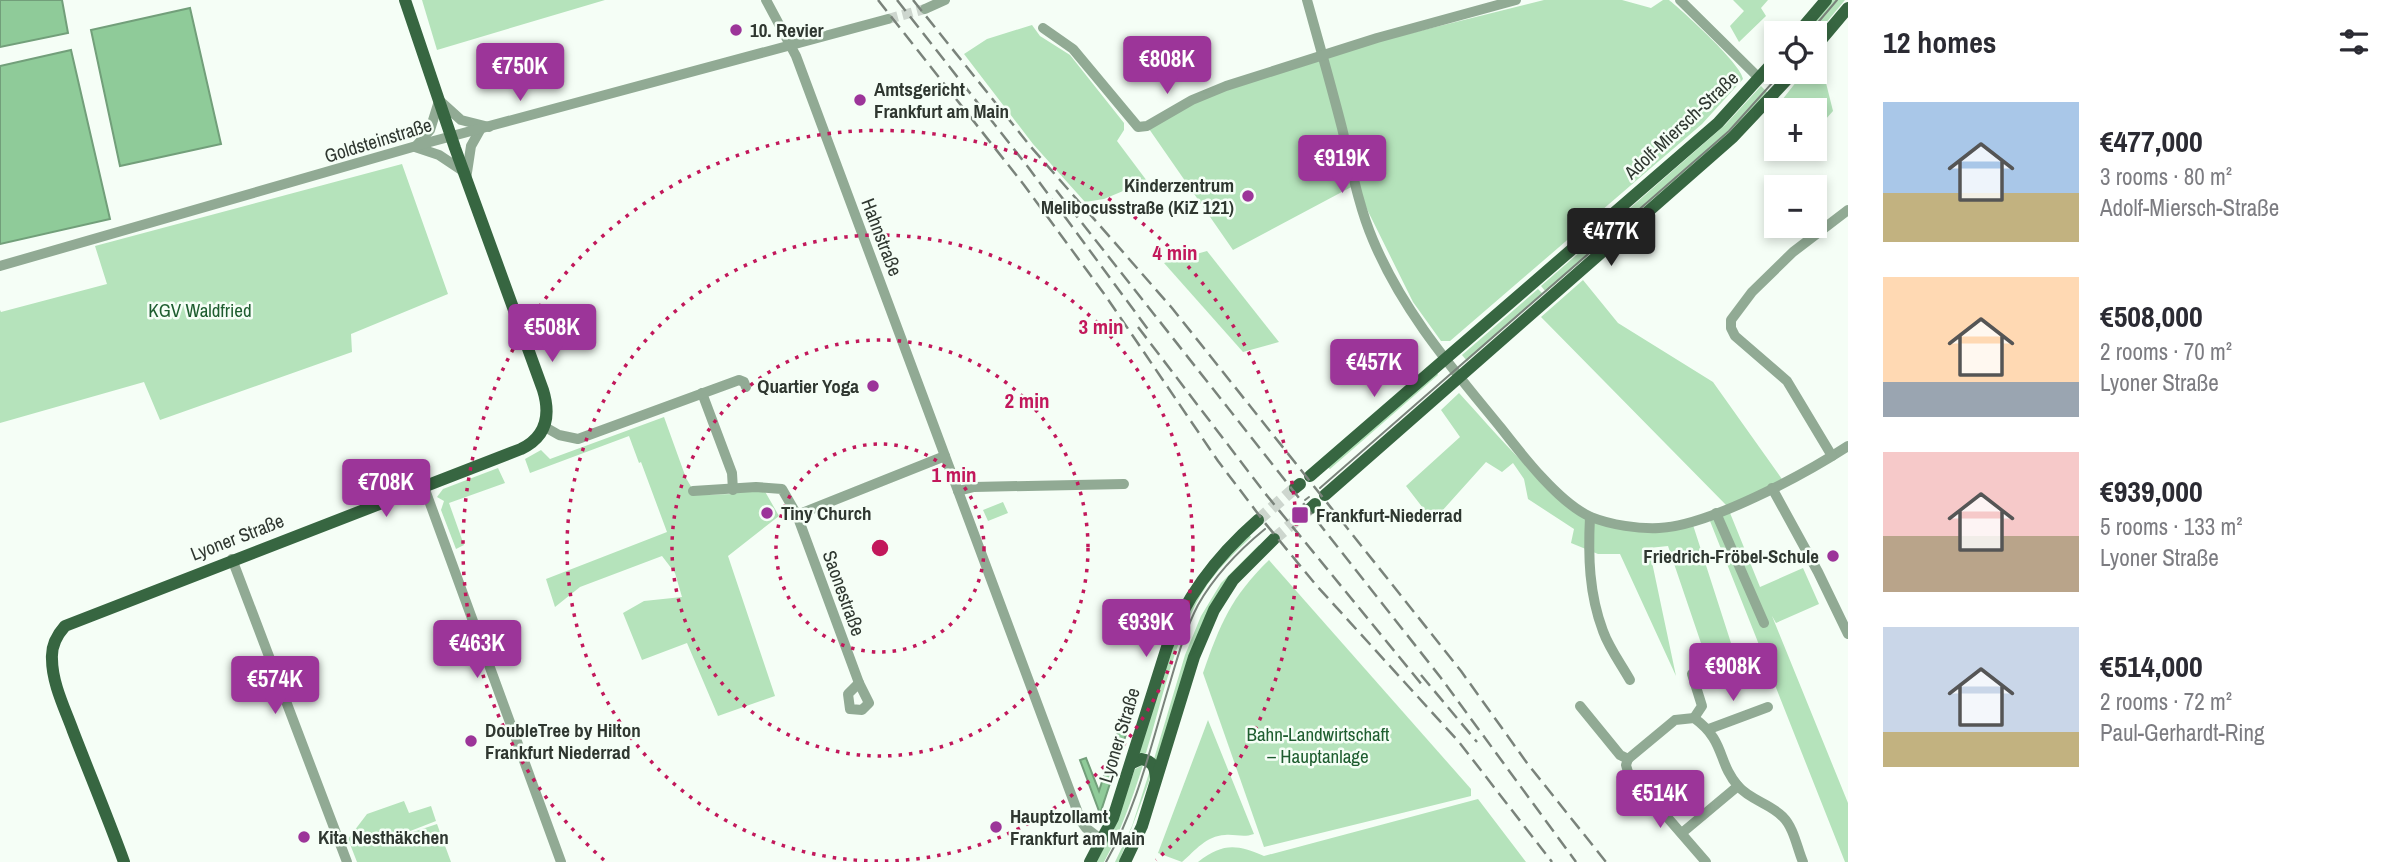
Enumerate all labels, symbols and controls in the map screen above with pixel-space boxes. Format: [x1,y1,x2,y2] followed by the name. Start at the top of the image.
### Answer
[750,17,824,43] place label: 10. Revier
[1764,21,1827,238] map controls
[1764,21,1827,84] button: locate
[728,22,744,38] marker: 10. Revier
[1883,22,1997,62] text: 12 homes
[2335,23,2373,61] icon: filters
[1118,36,1216,96] pin: €808K
[471,43,569,103] pin: €750K
[1139,43,1195,74] text: €808K
[492,50,548,81] text: €750K
[1617,65,1744,186] street label: Adolf-Miersch-Straße
[874,76,1009,124] place label: Amtsgericht Frankfurt am Main
[852,92,868,108] marker: Amtsgericht Frankfurt am Main
[1764,98,1827,161] button: +
[321,111,435,169] street label: Goldsteinstraße
[2100,121,2203,161] text: €477,000
[1939,130,2023,214] icon: home
[1293,136,1391,195] pin: €919K
[1314,142,1370,173] text: €919K
[2100,161,2232,192] text: 3 rooms · 80 m²
[1041,172,1234,220] place label: Kinderzentrum Melibocusstraße (KiZ 121)
[1764,175,1827,238] button: −
[1240,188,1256,204] marker: Kinderzentrum Melibocusstraße (KiZ 121)
[2100,192,2279,223] text: Adolf-Miersch-Straße
[855,194,909,280] street label: Hahnstraße
[1562,208,1660,268] pin: €477K
[1583,215,1639,246] text: €477K
[1153,238,1197,267] text: 4 min
[2100,296,2203,336] text: €508,000
[148,297,252,323] park label: KGV Waldfried
[503,304,601,364] pin: €508K
[1939,305,2023,389] icon: home
[524,311,580,342] text: €508K
[1079,312,1123,341] text: 3 min
[2100,336,2232,367] text: 2 rooms · 70 m²
[1325,340,1423,399] pin: €457K
[1346,346,1402,377] text: €457K
[2100,367,2219,398] text: Lyoner Straße
[757,373,859,399] place label: Quartier Yoga
[865,378,881,394] marker: Quartier Yoga
[1005,386,1049,415] text: 2 min
[337,460,435,519] pin: €708K
[932,460,976,489] text: 1 min
[358,466,414,497] text: €708K
[2100,471,2203,511] text: €939,000
[1939,480,2023,564] icon: home
[781,500,872,526] place label: Tiny Church
[1316,502,1462,528] place label: Frankfurt-Niederrad
[759,505,775,521] marker: Tiny Church
[1290,505,1310,525] marker: Frankfurt-Niederrad
[187,507,287,567] street label: Lyoner Straße
[2100,511,2243,542] text: 5 rooms · 133 m²
[868,536,892,560] centre of rings
[2100,542,2219,573] text: Lyoner Straße
[1643,543,1819,569] place label: Friedrich-Fröbel-Schule
[817,547,871,639] street label: Saonestraße
[1825,548,1841,564] marker: Friedrich-Fröbel-Schule
[1097,600,1195,659] pin: €939K
[1118,606,1174,637] text: €939K
[428,620,526,680] pin: €463K
[449,627,505,658] text: €463K
[1684,644,1782,703] pin: €908K
[2100,646,2203,686] text: €514,000
[1705,650,1761,681] text: €908K
[1939,655,2023,739] icon: home
[226,656,324,716] pin: €574K
[247,663,303,694] text: €574K
[1092,684,1146,786] street label: Lyoner Straße
[2100,686,2232,717] text: 2 rooms · 72 m²
[485,717,641,765] place label: DoubleTree by Hilton Frankfurt Niederrad
[2100,717,2265,748] text: Paul-Gerhardt-Ring
[1247,721,1390,769] park label: Bahn-Landwirtschaft – Hauptanlage
[463,733,479,749] marker: DoubleTree by Hilton Frankfurt Niederrad
[1611,770,1709,830] pin: €514K
[1632,777,1688,808] text: €514K
[1010,803,1145,851] place label: Hauptzollamt Frankfurt am Main
[988,819,1004,835] marker: Hauptzollamt Frankfurt am Main
[318,824,449,850] place label: Kita Nesthäkchen
[296,829,312,845] marker: Kita Nesthäkchen

